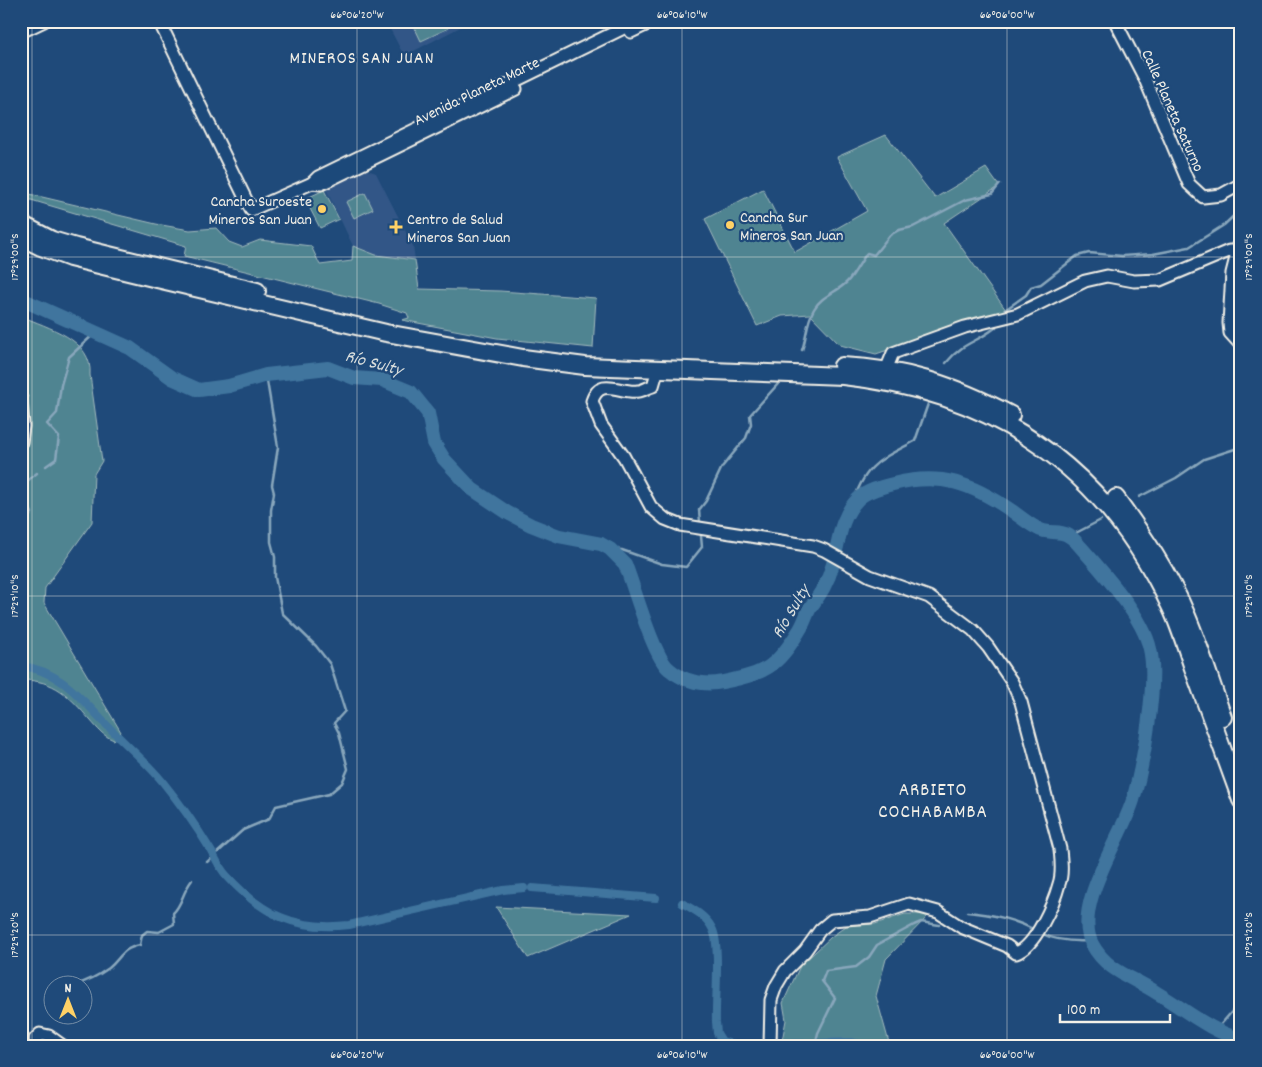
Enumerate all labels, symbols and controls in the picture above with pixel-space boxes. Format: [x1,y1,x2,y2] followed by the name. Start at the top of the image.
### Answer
[330,7,384,24] text: 66°06'20"W
[657,7,707,24] text: 66°06'10"W
[980,7,1034,24] text: 66°06'00"W
[1134,46,1209,176] street label: Calle Planeta Saturno
[289,47,435,72] district label: MINEROS SAN JUAN
[410,52,544,133] street label: Avenida Planeta Marte
[209,191,312,232] place label: Cancha Suroeste Mineros San Juan
[316,203,328,215] marker: Cancha Suroeste Mineros San Juan
[740,207,843,248] place label: Cancha Sur Mineros San Juan
[407,209,510,250] place label: Centro de Salud Mineros San Juan
[724,219,736,231] marker: Cancha Sur Mineros San Juan
[389,220,403,234] marker: Centro de Salud Mineros San Juan
[7,234,24,280] text: 17°29'00"S
[1241,234,1258,280] text: 17°29'00"S
[342,345,407,385] water label: Río Sulty
[7,575,24,617] text: 17°29'10"S
[1241,575,1258,617] text: 17°29'10"S
[766,579,819,644] water label: Río Sulty
[878,778,988,827] district label: ARBIETO COCHABAMBA
[7,912,24,958] text: 17°29'20"S
[1241,912,1258,958] text: 17°29'20"S
[42,974,92,1024] north arrow
[65,979,72,999] text: N
[1060,992,1170,1024] scale bar
[1067,1000,1100,1022] text: 100 m
[330,1047,384,1064] text: 66°06'20"W
[657,1047,707,1064] text: 66°06'10"W
[980,1047,1034,1064] text: 66°06'00"W

